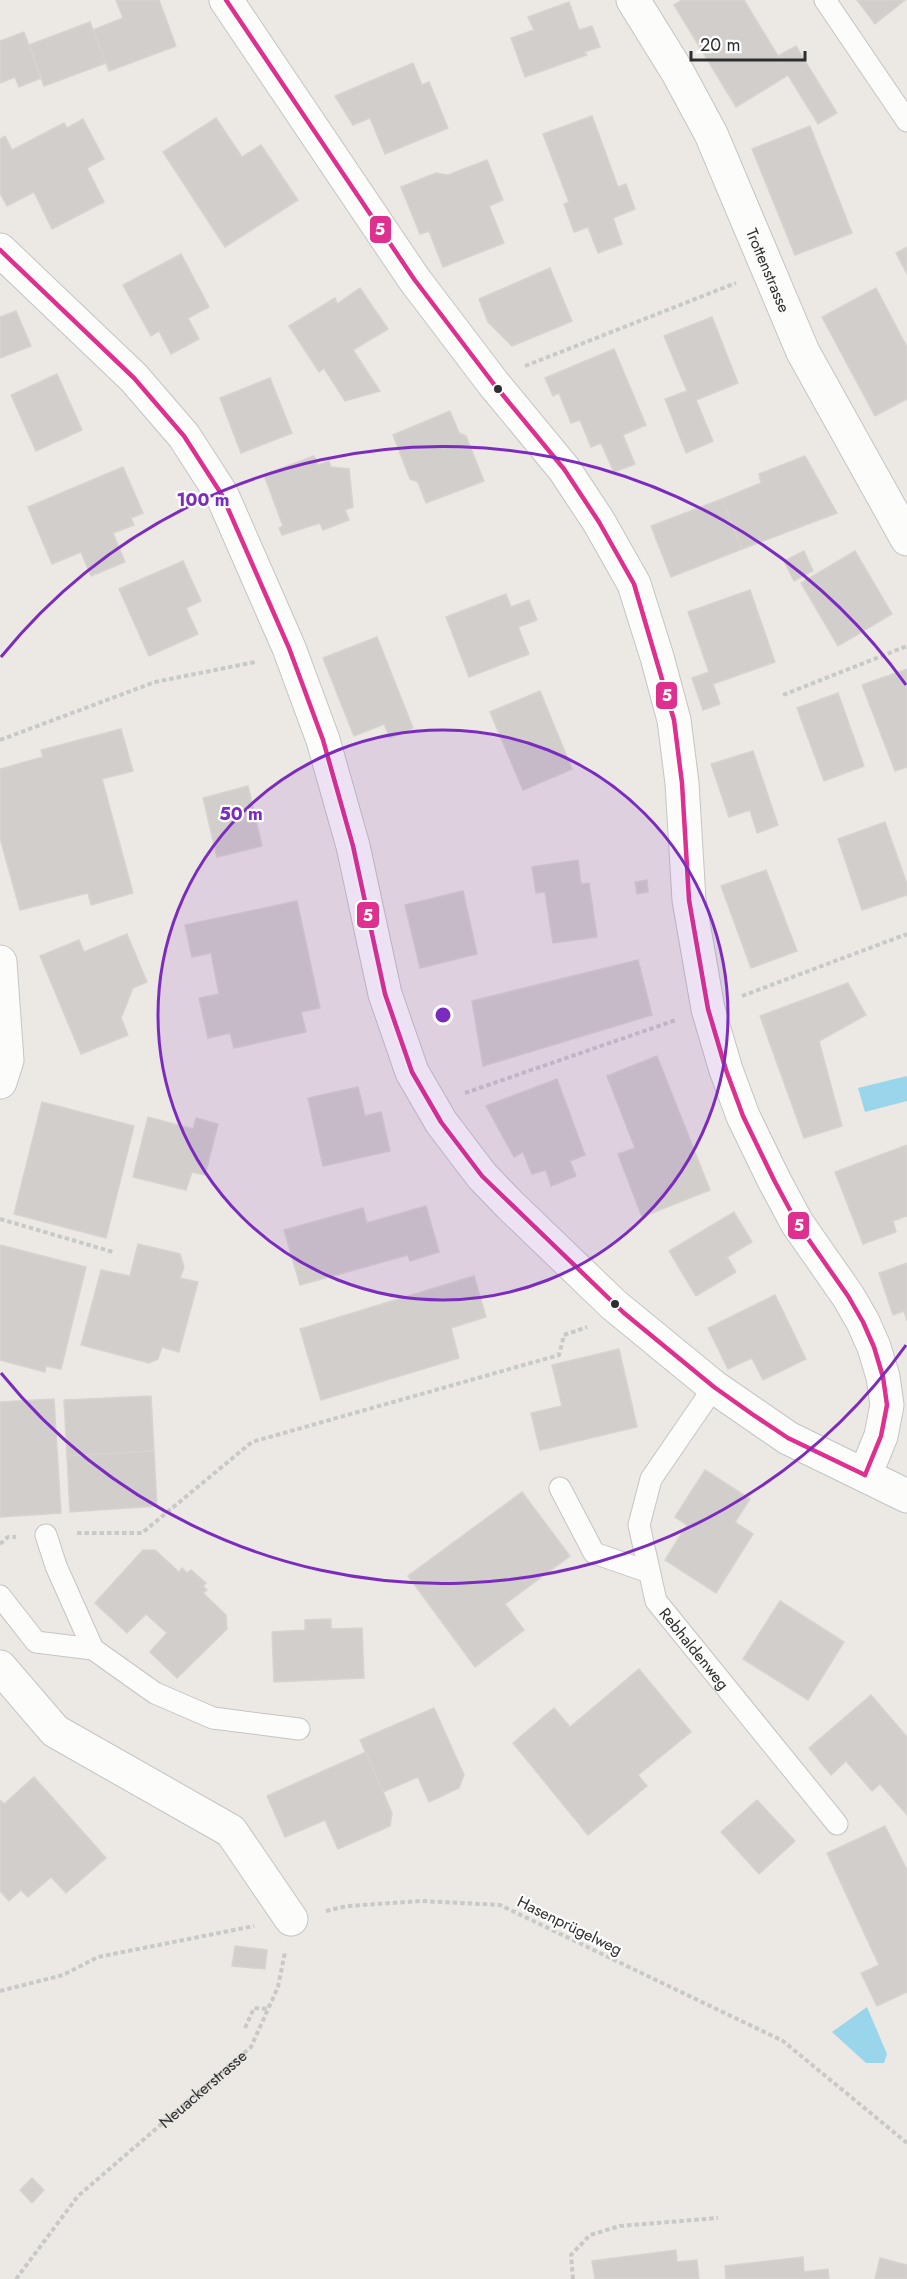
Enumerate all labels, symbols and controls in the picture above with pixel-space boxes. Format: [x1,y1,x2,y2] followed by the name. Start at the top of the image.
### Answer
[691,24,805,62] scale bar
[700,32,740,58] text: 20 m
[369,215,392,244] line badge: 5
[375,218,385,241] text: 5
[740,225,796,316] street label: Trottenstrasse
[492,383,504,395] unlabelled marker
[176,487,230,513] text: 100 m
[655,681,678,710] line badge: 5
[662,684,672,707] text: 5
[219,801,263,827] text: 50 m
[356,901,380,929] line badge: 5
[363,904,373,927] text: 5
[433,1005,453,1025] centre of rings
[787,1211,810,1240] line badge: 5
[794,1214,804,1237] text: 5
[609,1298,621,1310] unlabelled marker
[654,1603,734,1695] street label: Rebhaldenweg
[513,1890,626,1961] street label: Hasenprügelweg
[154,2045,252,2134] street label: Neuackerstrasse

